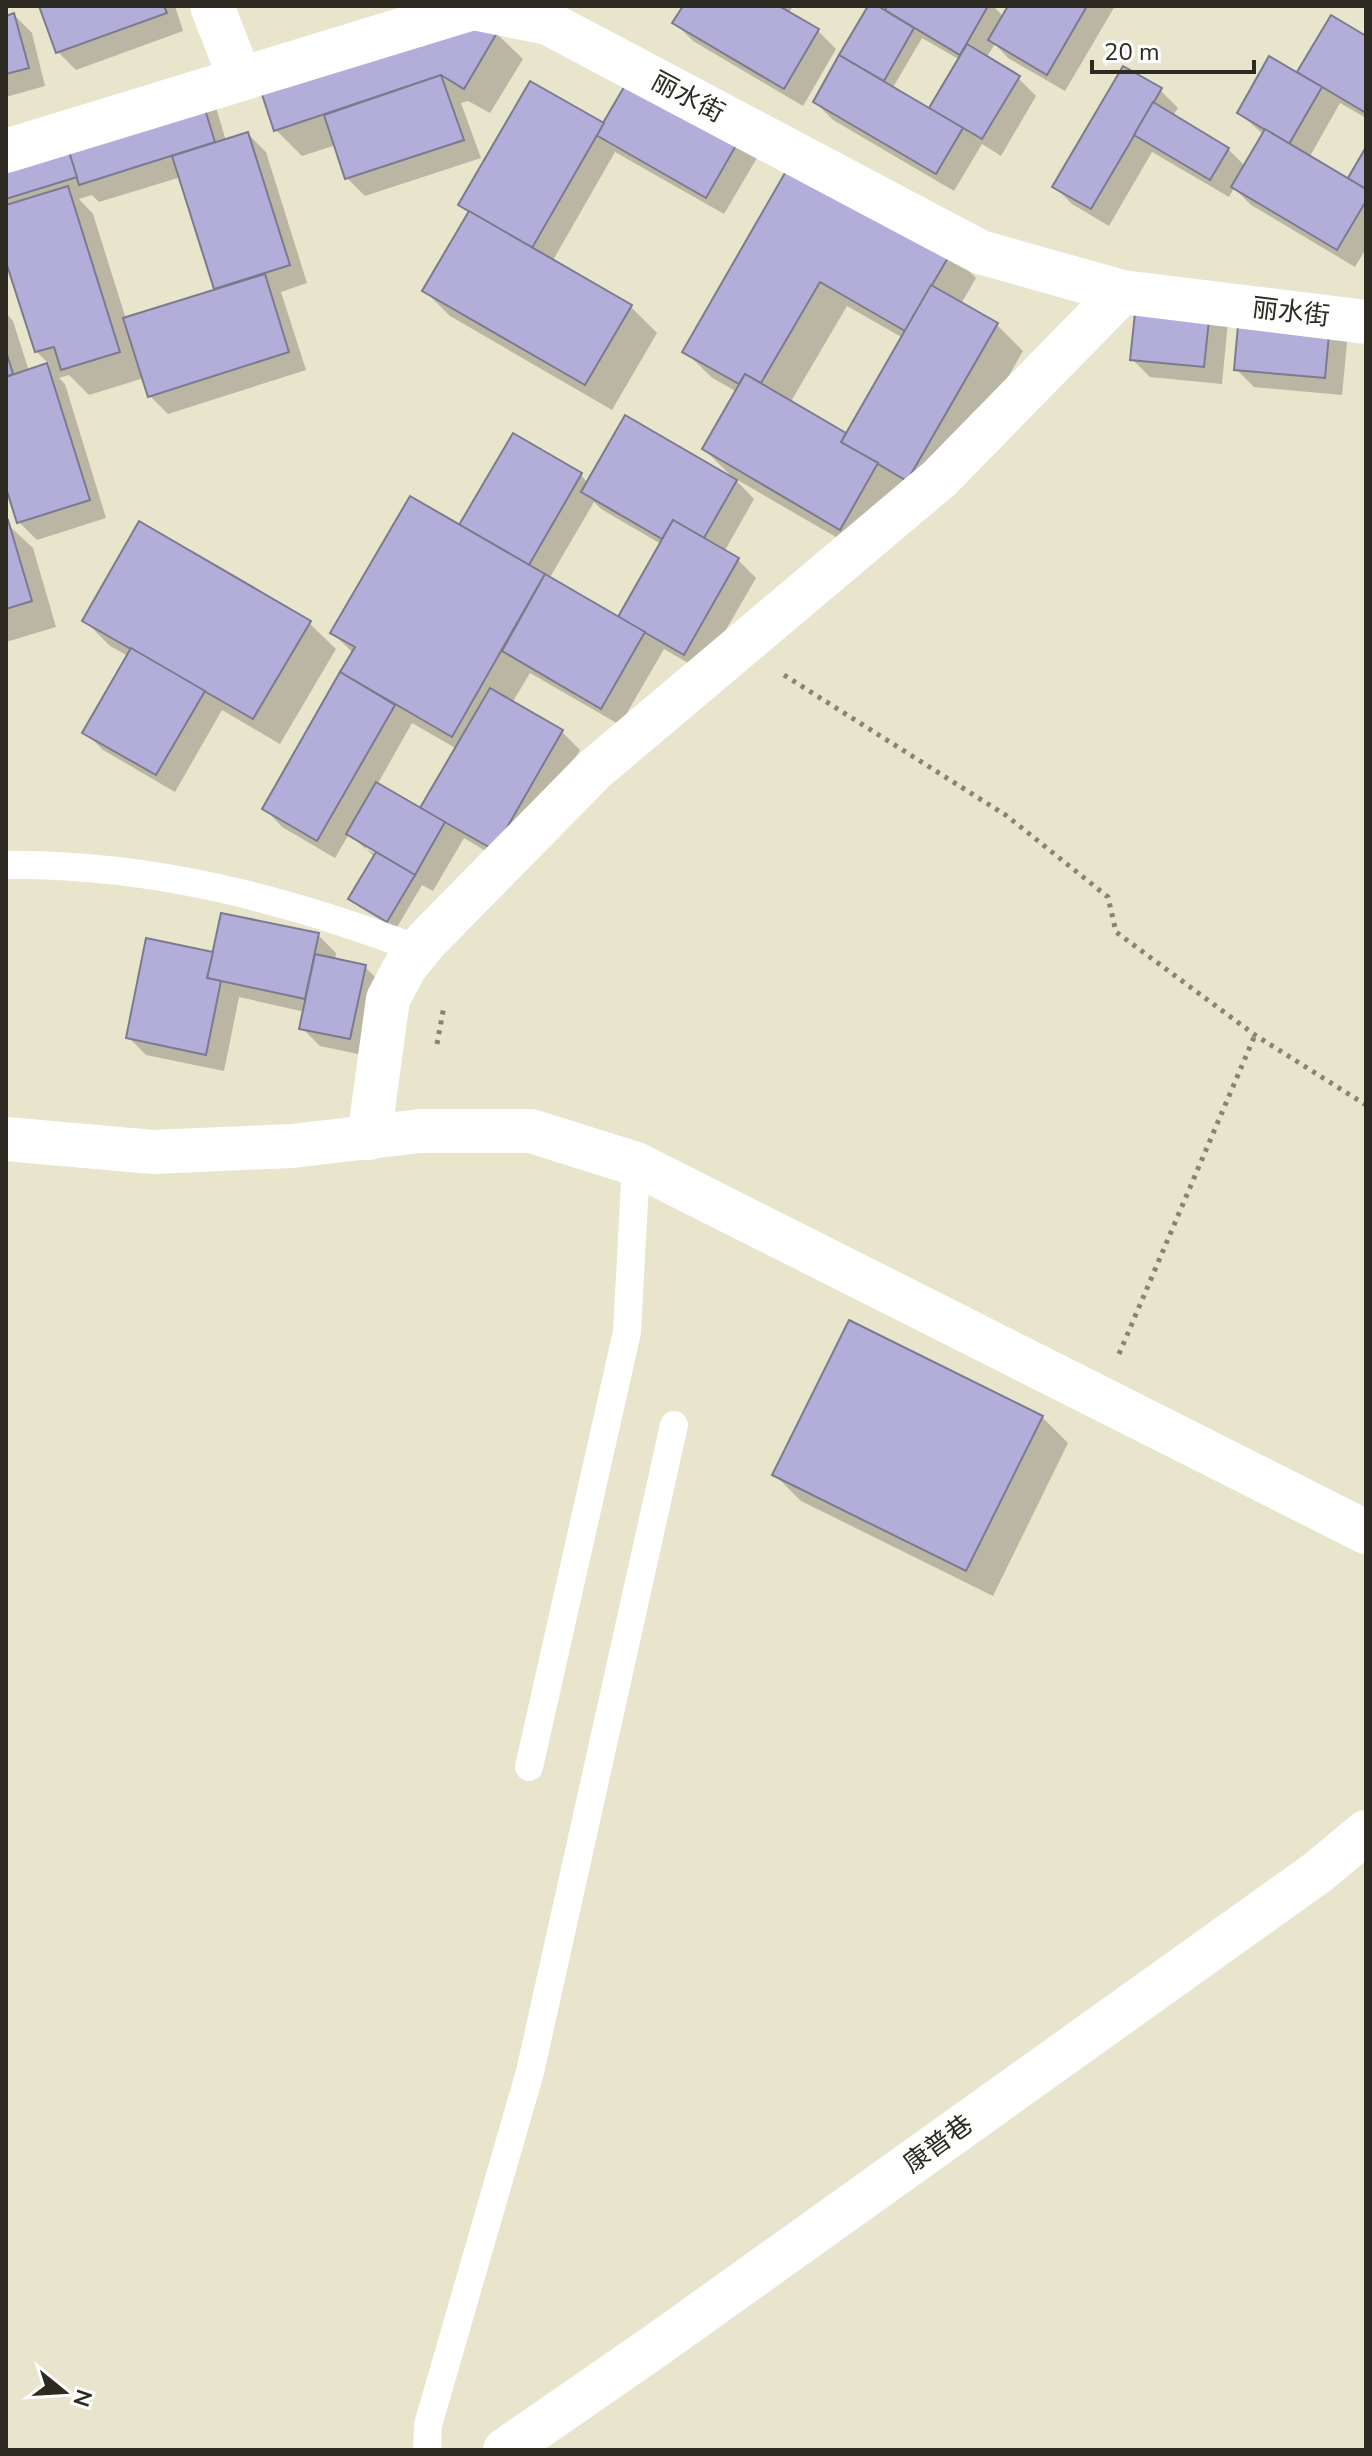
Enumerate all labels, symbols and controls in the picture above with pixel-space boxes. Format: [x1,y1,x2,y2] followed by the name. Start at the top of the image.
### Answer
[1092,24,1254,74] scale bar
[1104,36,1160,68] text: 20 m
[645,63,731,131] street label: 丽水街
[1250,290,1332,334] street label: 丽水街
[896,2107,980,2181] street label: 康普巷
[24,2352,104,2432] north arrow
[65,2385,99,2410] text: N

